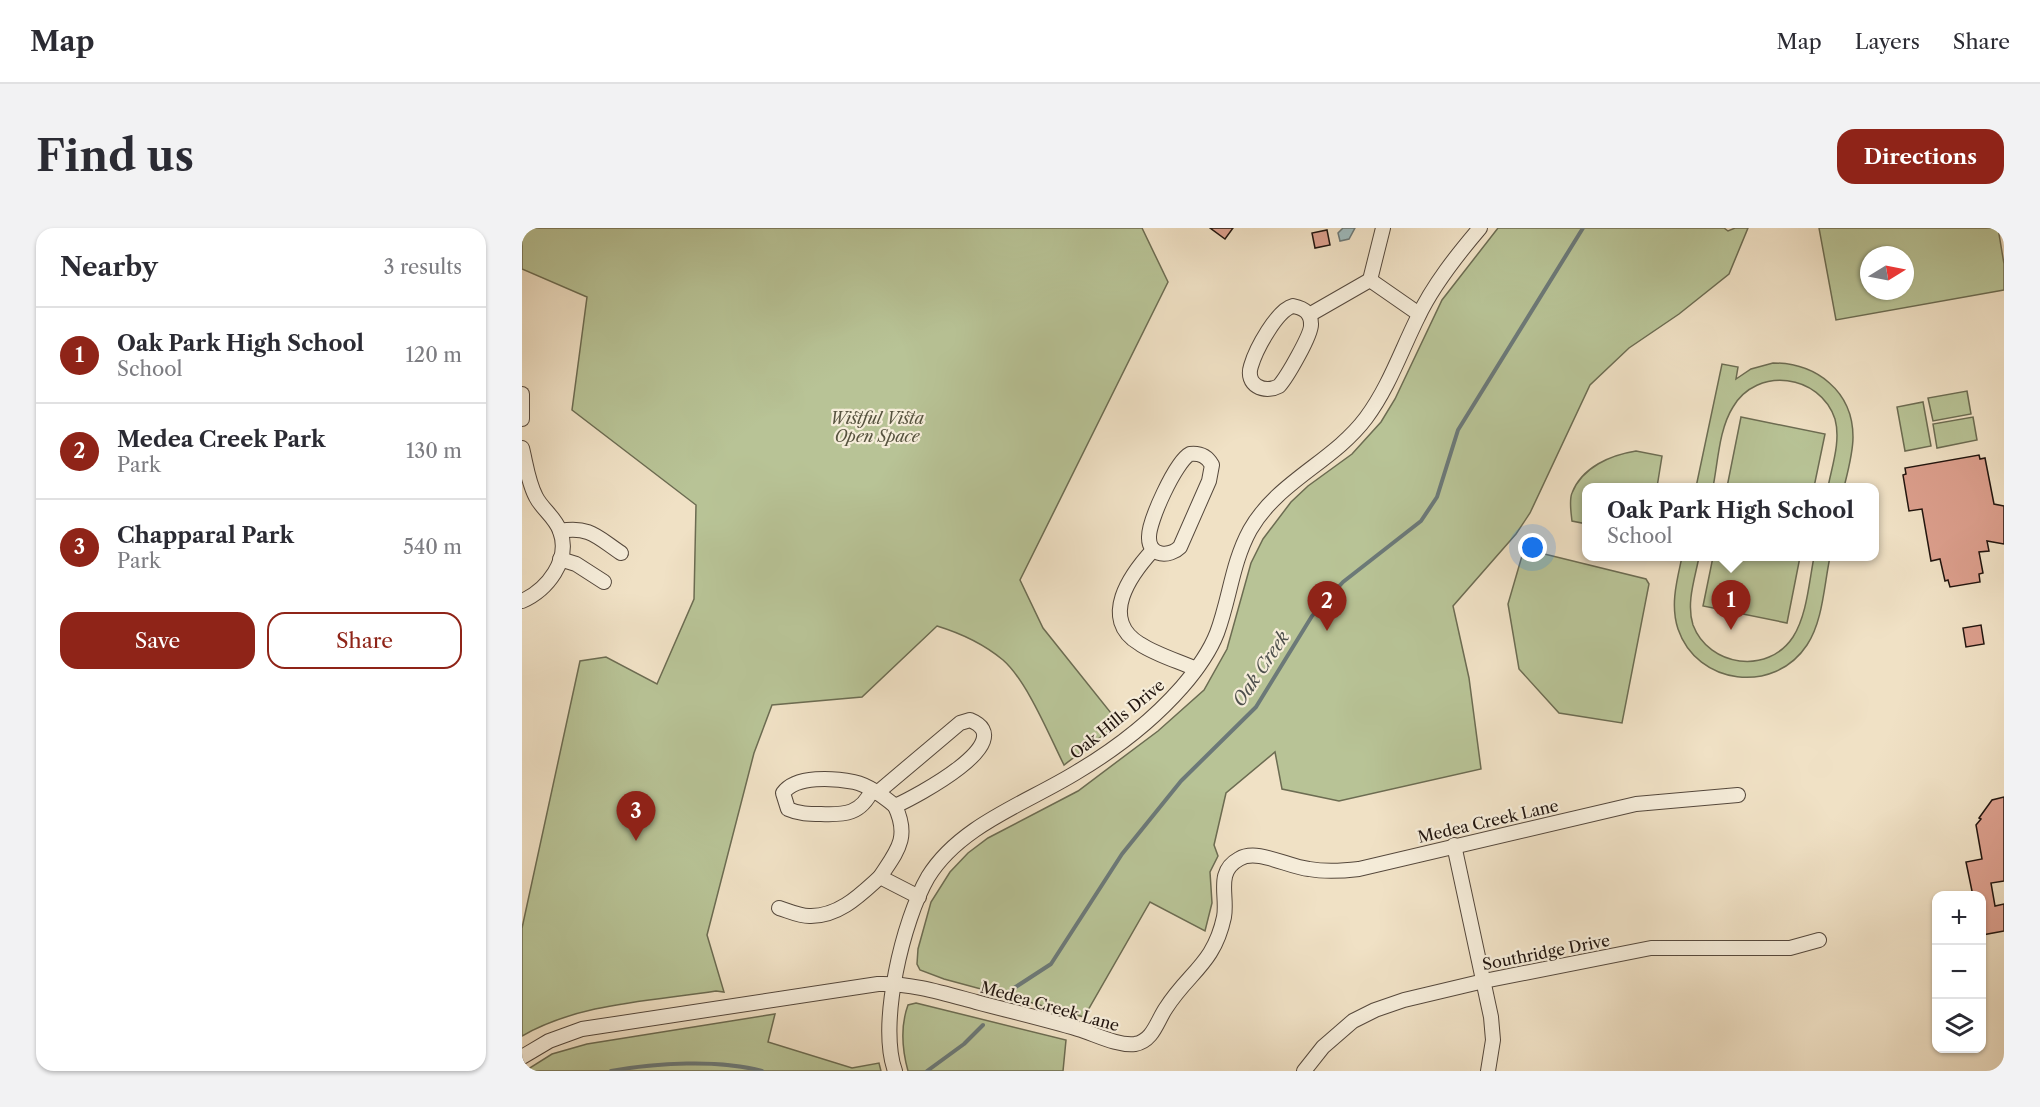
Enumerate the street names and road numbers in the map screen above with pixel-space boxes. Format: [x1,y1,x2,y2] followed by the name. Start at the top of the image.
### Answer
[1066,675,1168,763] street label: Oak Hills Drive
[1416,795,1560,847] street label: Medea Creek Lane
[1481,930,1611,974] street label: Southridge Drive
[978,977,1122,1035] street label: Medea Creek Lane

